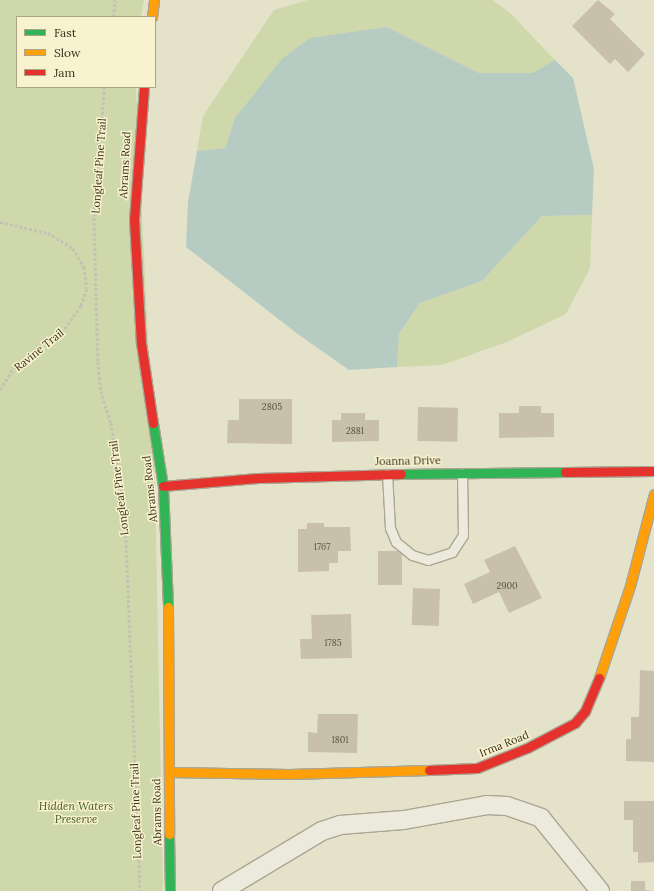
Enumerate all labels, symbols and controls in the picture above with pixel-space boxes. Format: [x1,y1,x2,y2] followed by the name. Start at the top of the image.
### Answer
[16,16,156,88] legend
[54,25,77,40] text: Fast
[54,45,81,60] text: Slow
[54,65,75,80] text: Jam
[89,118,109,214] street label: Longleaf Pine Trail
[117,131,133,199] street label: Abrams Road
[12,326,66,374] street label: Ravine Trail
[262,402,282,412] house number: 2805
[346,426,364,436] house number: 2881
[107,440,131,536] street label: Longleaf Pine Trail
[375,454,441,468] street label: Joanna Drive
[140,455,160,523] street label: Abrams Road
[314,542,330,552] house number: 1767
[496,581,518,591] house number: 2900
[324,638,342,648] house number: 1785
[477,728,531,760] street label: Irma Road
[331,735,349,745] house number: 1801
[128,763,144,859] street label: Longleaf Pine Trail
[150,778,164,846] street label: Abrams Road
[39,800,113,826] park label: Hidden Waters Preserve

